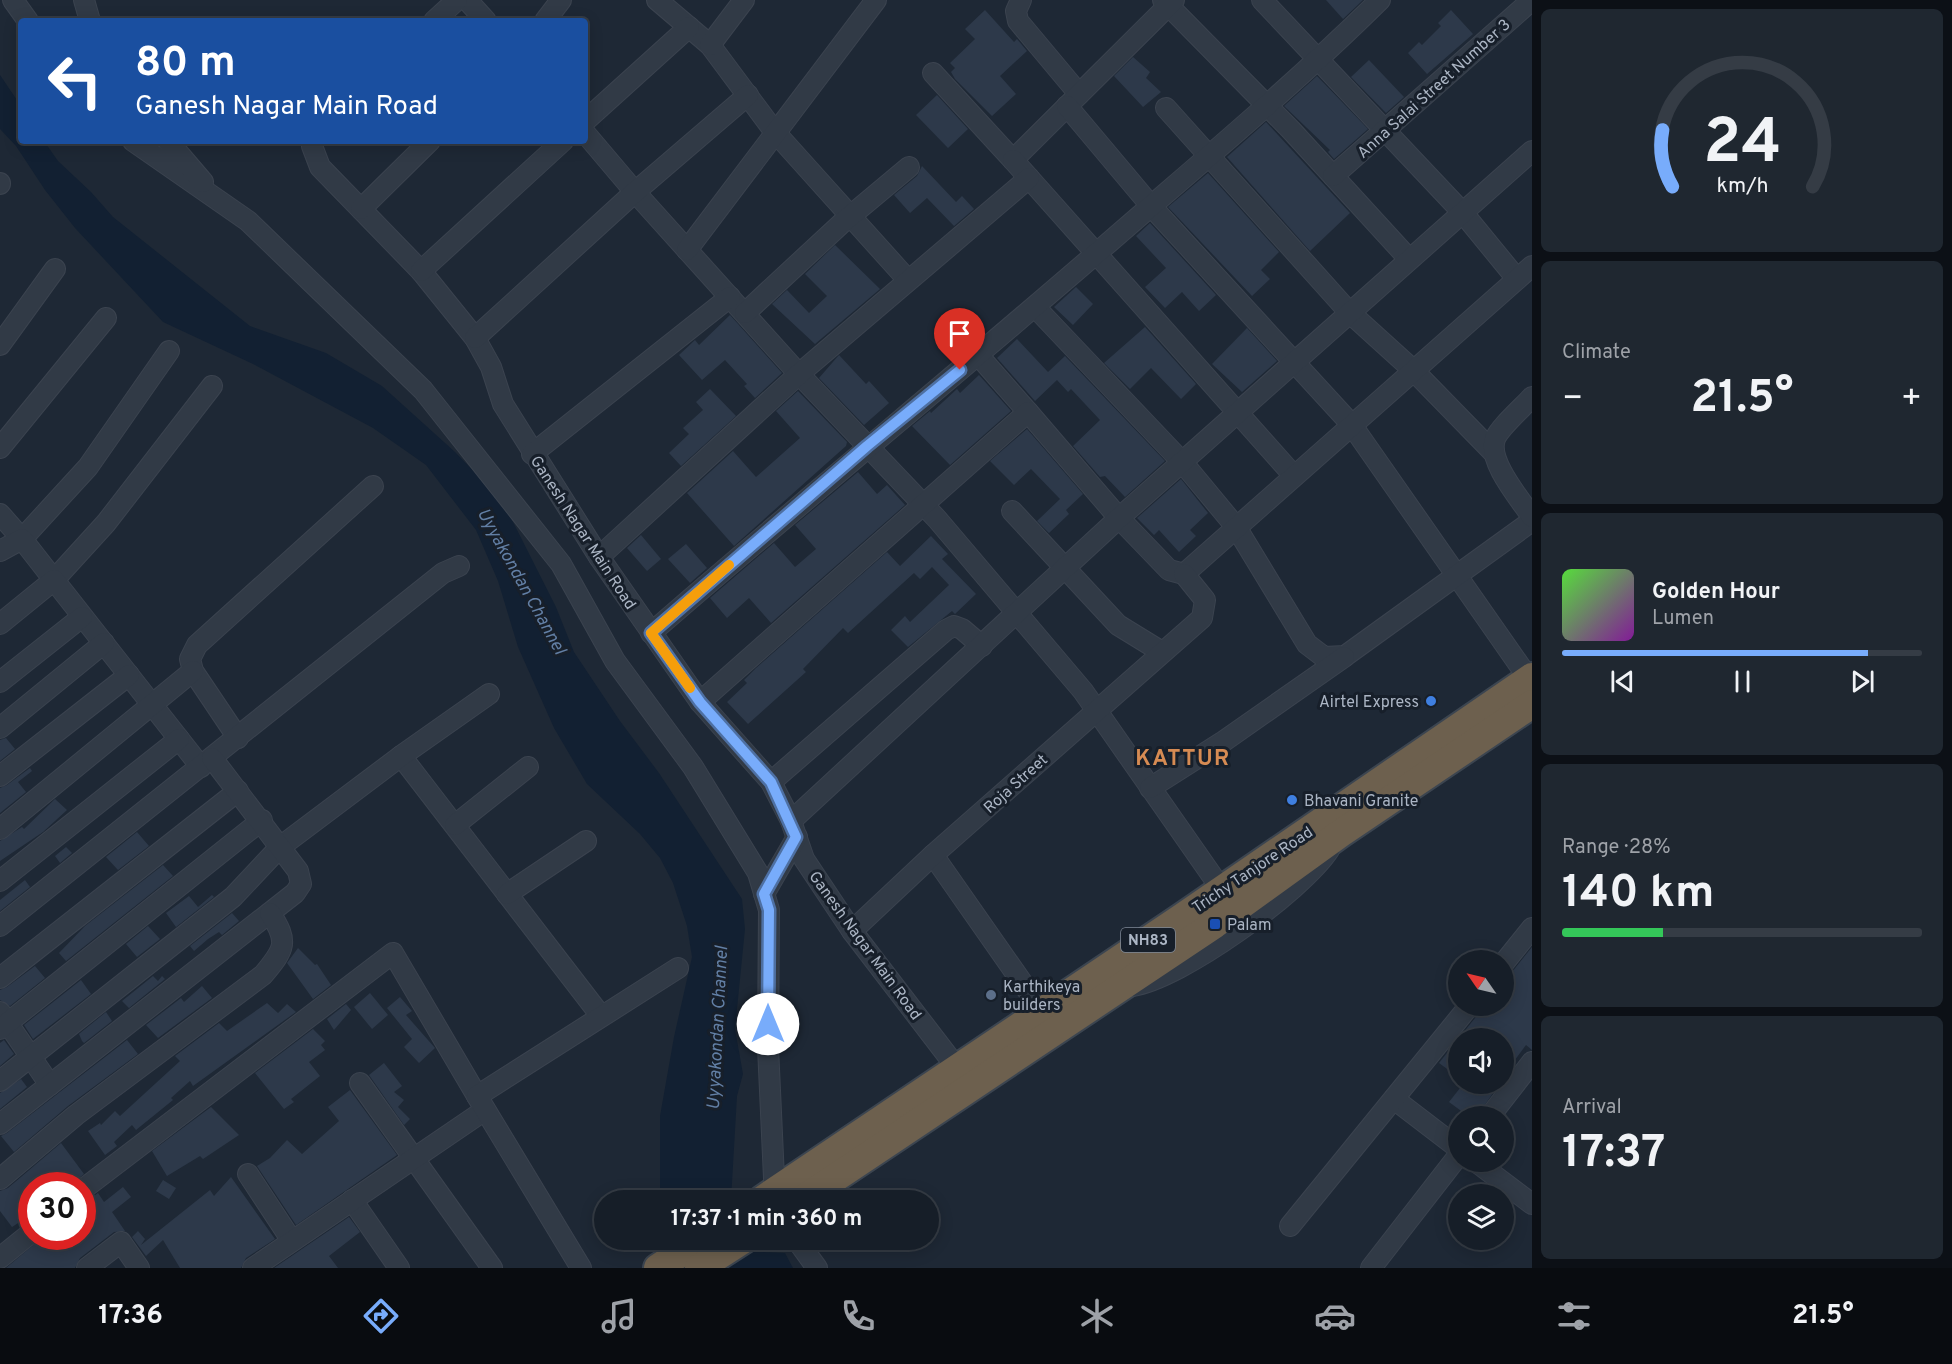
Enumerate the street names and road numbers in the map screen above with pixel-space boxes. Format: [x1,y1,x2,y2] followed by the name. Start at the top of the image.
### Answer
[1354,15,1515,164] street label: Anna Salai Street Number 3
[525,452,640,614] street label: Ganesh Nagar Main Road
[980,750,1053,819] street label: Roja Street
[1189,823,1317,918] street label: Trichy Tanjore Road
[804,868,925,1025] street label: Ganesh Nagar Main Road
[1121,928,1175,952] road number: NH83

